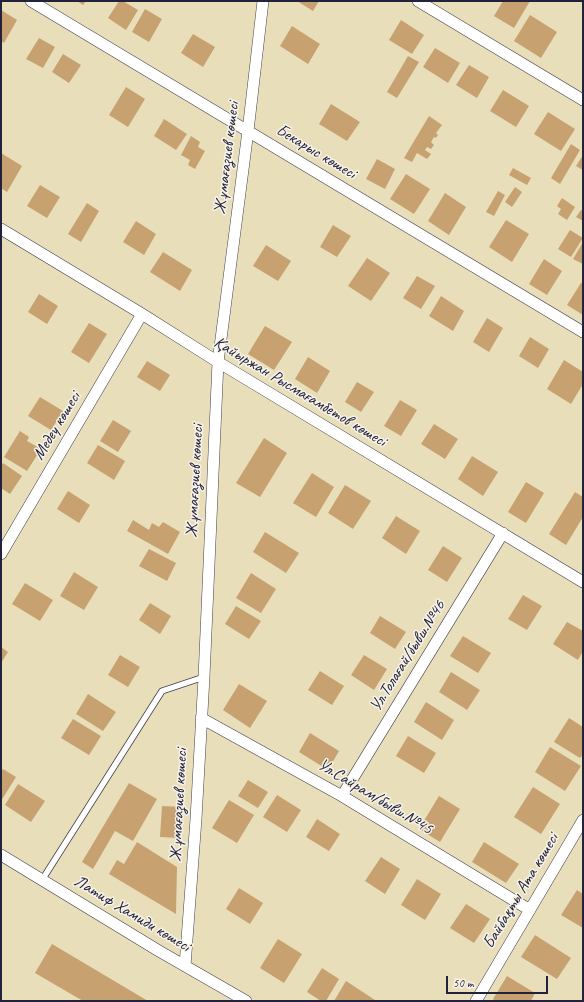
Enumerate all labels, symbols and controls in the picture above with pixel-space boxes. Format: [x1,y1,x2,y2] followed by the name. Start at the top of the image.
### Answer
[210,100,244,216] street label: Жұмағазиев көшесі
[272,120,360,184] street label: Бекарыс көшесі
[210,332,390,452] street label: Қайыржан Рысмағамбетов көшесі
[29,388,85,464] street label: Медеу көшесі
[182,424,208,538] street label: Жұмағазиев көшесі
[366,597,450,715] street label: Ул.Толағай/бывш.№46
[166,748,192,862] street label: Жұмағазиев көшесі
[314,755,436,839] street label: Ул.Сайрам/бывш.№45
[479,830,563,952] street label: Байбақты Ата көшесі
[70,871,194,957] street label: Латиф Хамиди көшесі
[448,968,550,994] scale bar
[453,975,473,991] text: 50 m

